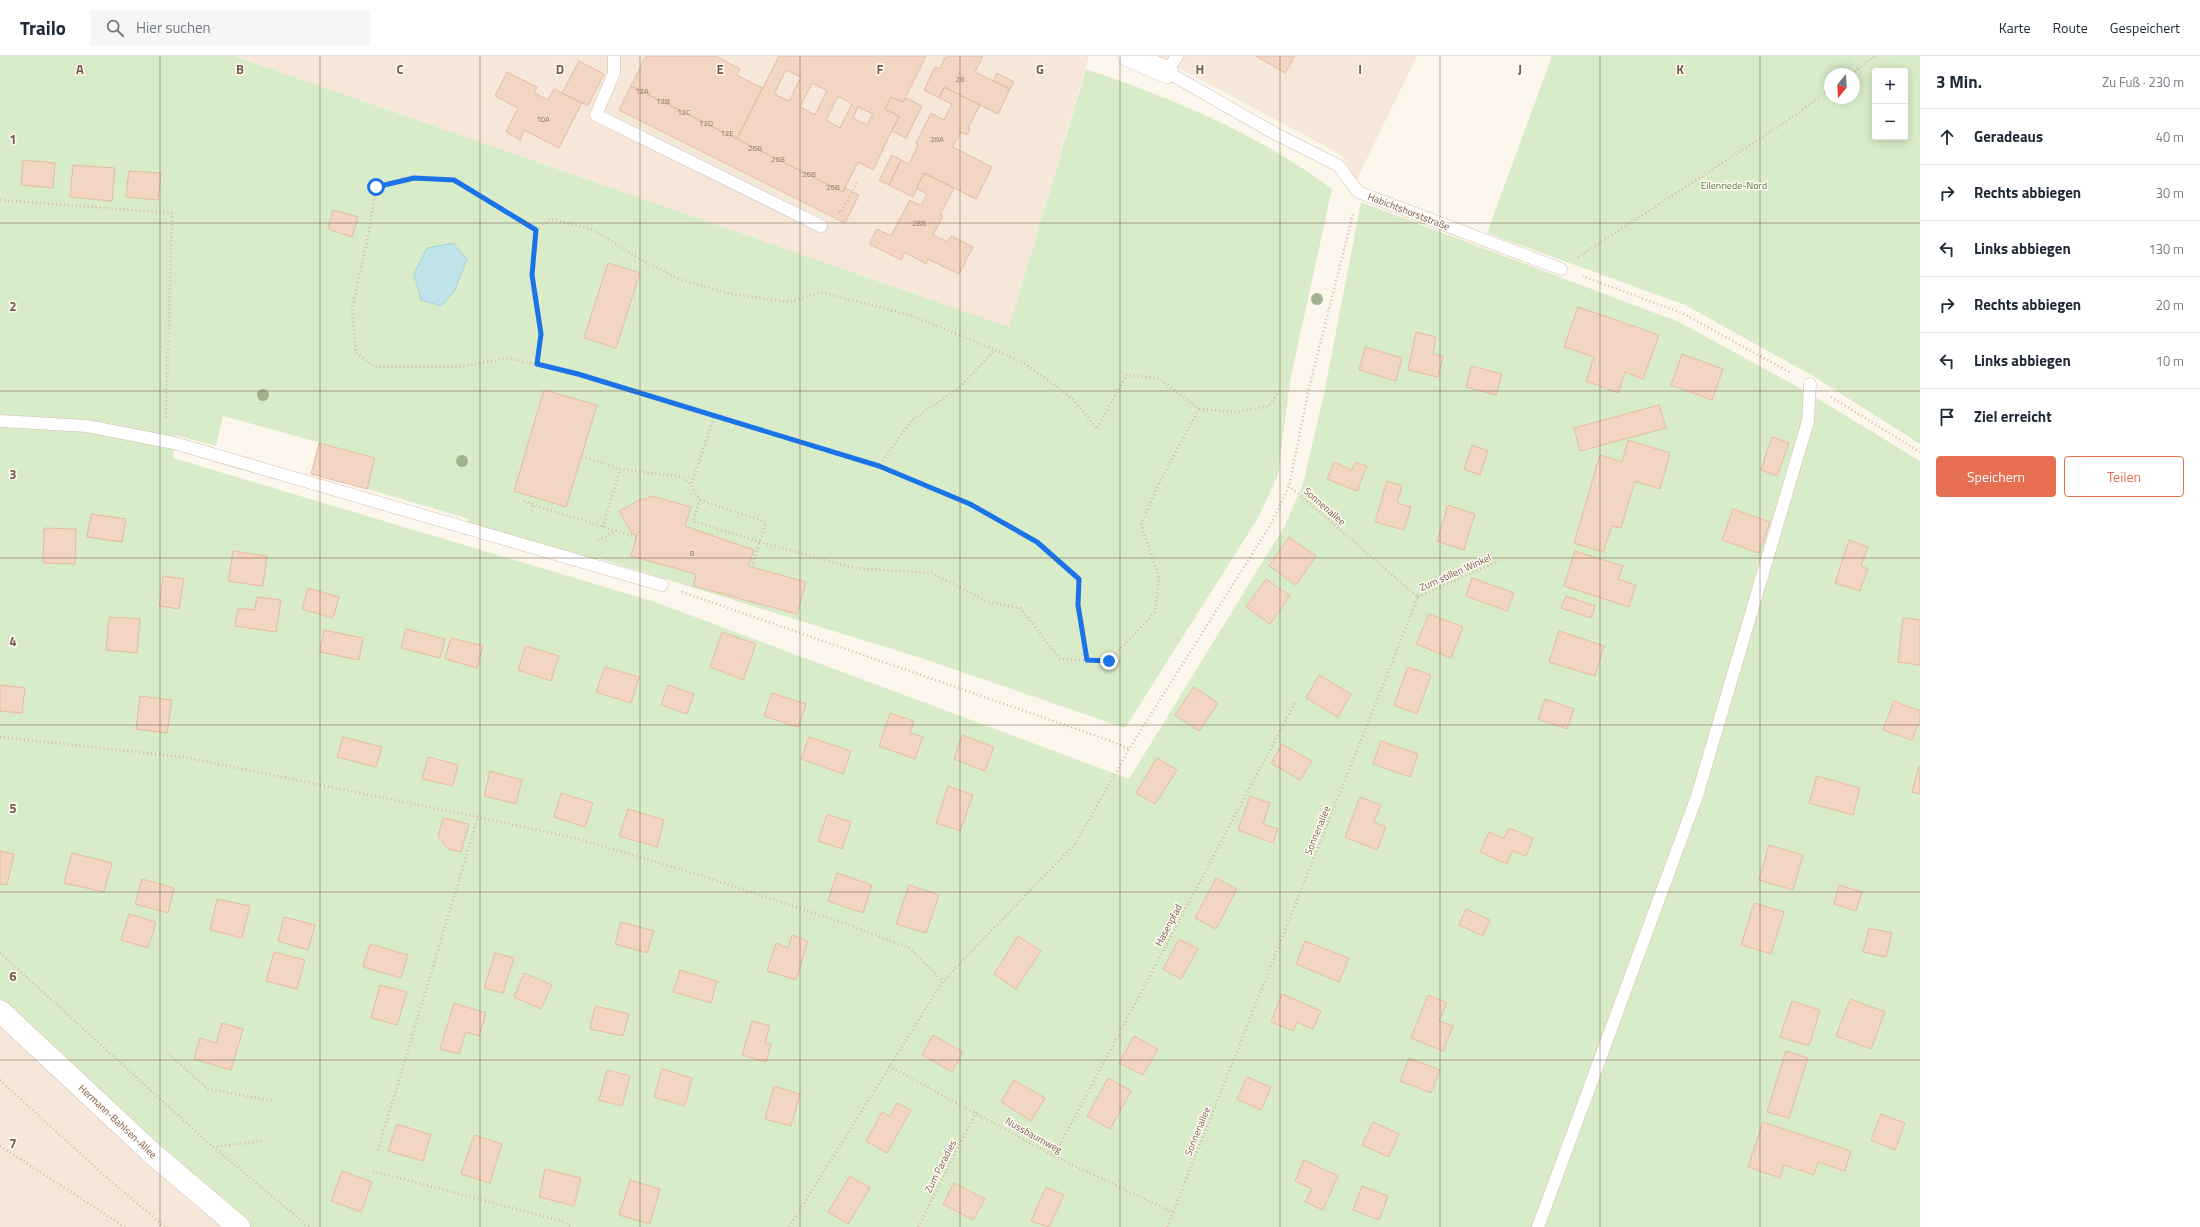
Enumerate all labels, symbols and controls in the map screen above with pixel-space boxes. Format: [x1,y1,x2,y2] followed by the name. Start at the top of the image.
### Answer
[90,10,370,46] search box
[20,13,66,42] text: Trailo
[136,16,211,39] text: Hier suchen
[104,17,126,39] icon: search
[1999,17,2031,38] text: Karte
[2053,17,2088,38] text: Route
[2110,17,2180,38] text: Gespeichert
[76,59,84,79] text: A
[236,59,244,79] text: B
[396,59,404,79] text: C
[556,59,564,79] text: D
[716,59,724,79] text: E
[877,59,884,79] text: F
[1036,59,1044,79] text: G
[1196,59,1204,79] text: H
[1358,59,1362,79] text: I
[1518,59,1522,79] text: J
[1676,59,1684,79] text: K
[1824,68,1860,104] north arrow
[1872,68,1908,140] map controls
[1872,68,1908,104] button: +
[1936,69,1982,95] text: 3 Min.
[2102,72,2184,92] text: Zu Fuß · 230 m
[956,73,965,85] house number: 28
[635,85,649,97] house number: 12A
[656,95,670,107] house number: 12B
[1872,104,1908,140] button: −
[677,106,691,118] house number: 12C
[536,113,550,125] house number: 10A
[699,117,713,129] house number: 12D
[1974,125,2043,148] text: Geradeaus
[1936,126,1958,148] icon: ahead
[720,127,734,139] house number: 12E
[2156,127,2184,147] text: 40 m
[9,129,17,149] text: 1
[930,133,944,145] house number: 28A
[748,142,762,154] house number: 26B
[771,153,785,165] house number: 26B
[802,168,816,180] house number: 26B
[367,178,385,196] route start
[1701,178,1767,193] park label: Eilenriede-Nord
[826,181,840,193] house number: 26B
[1974,181,2081,204] text: Rechts abbiegen
[1936,182,1958,204] icon: right
[2156,183,2184,203] text: 30 m
[1366,189,1452,234] street label: Habichtshorststraße
[912,217,926,229] house number: 28B
[1974,237,2071,260] text: Links abbiegen
[1936,238,1958,260] icon: left
[2148,239,2184,259] text: 130 m
[1974,293,2081,316] text: Rechts abbiegen
[1936,294,1958,316] icon: right
[2156,295,2184,315] text: 20 m
[9,296,17,316] text: 2
[1974,349,2071,372] text: Links abbiegen
[1936,350,1958,372] icon: left
[2156,351,2184,371] text: 10 m
[1974,405,2052,428] text: Ziel erreicht
[1936,406,1958,428] icon: arrive
[1936,456,2056,497] button: Speichern
[2064,456,2184,497] button: Teilen
[9,464,17,484] text: 3
[1300,484,1349,529] street label: Sonnenallee
[690,547,695,559] house number: 8
[1417,550,1493,595] street label: Zum stillen Winkel
[9,631,17,651] text: 4
[1100,652,1118,670] route end
[9,798,17,818] text: 5
[1301,803,1334,857] street label: Sonnenallee
[1151,902,1186,949] street label: Hasenpfad
[9,966,17,986] text: 6
[75,1081,160,1162] street label: Hermann-Bahlsen-Allee
[1181,1104,1214,1158] street label: Sonnenallee
[1003,1114,1065,1157] street label: Nussbaumweg
[9,1133,17,1153] text: 7
[921,1137,960,1195] street label: Zum Paradies

